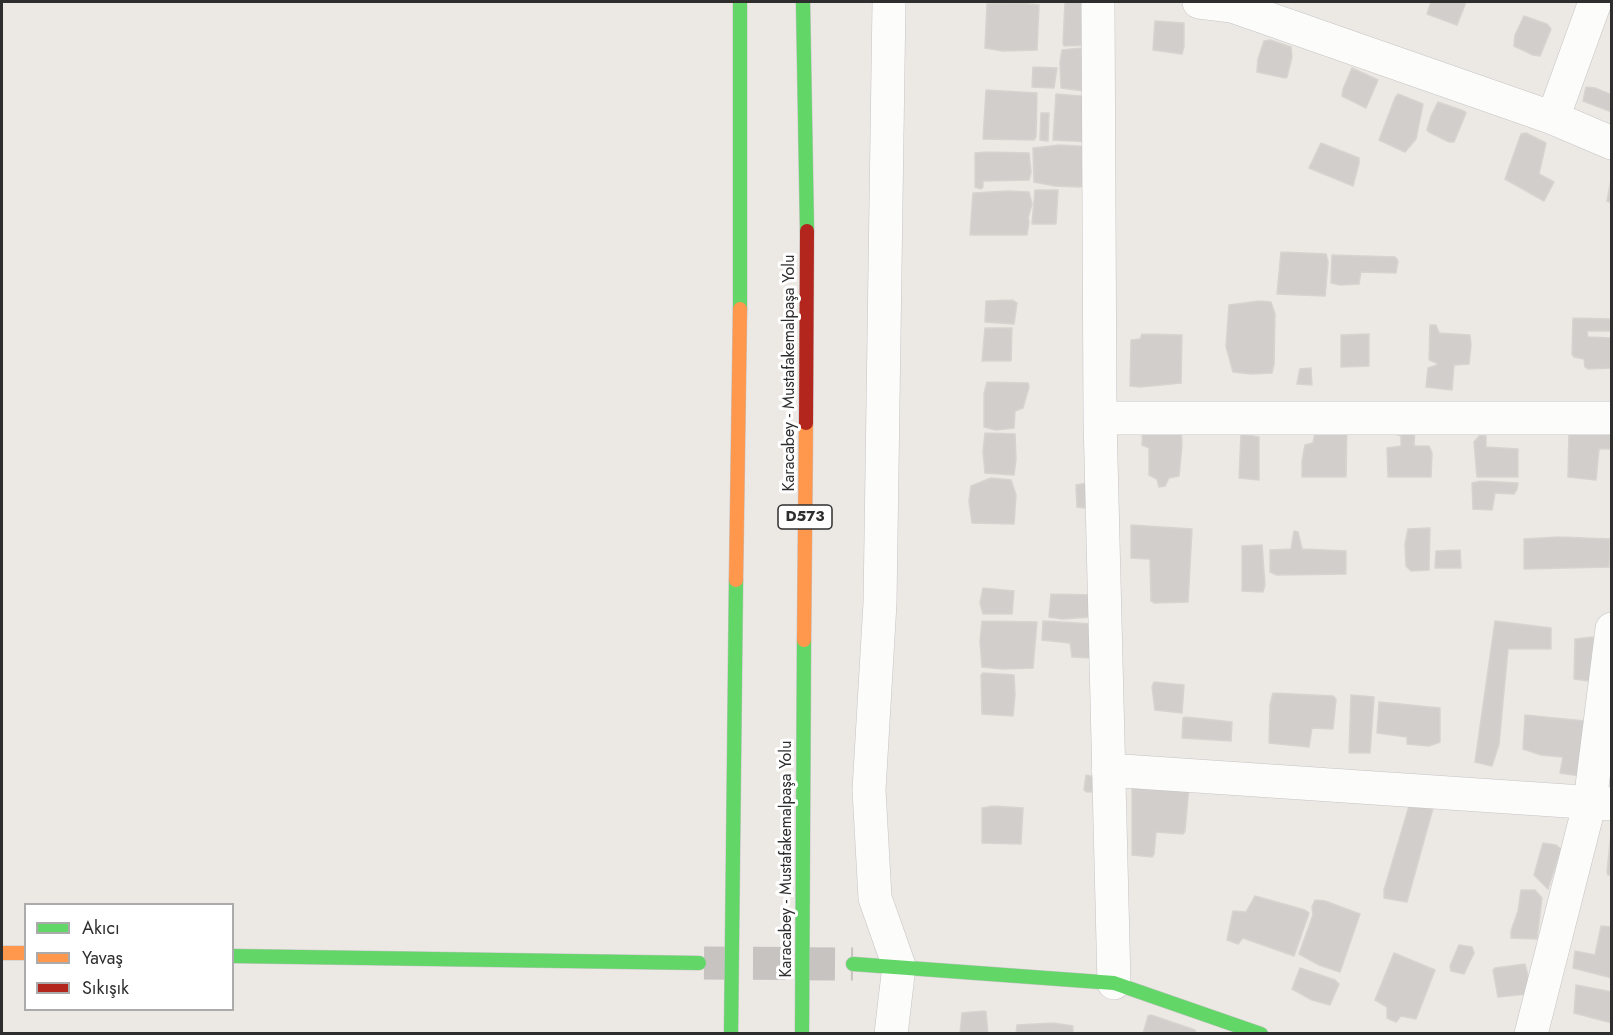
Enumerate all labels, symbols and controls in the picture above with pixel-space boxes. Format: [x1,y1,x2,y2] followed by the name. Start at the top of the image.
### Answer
[780,255,800,491] street label: Karacabey - Mustafakemalpaşa Yolu
[778,505,832,529] road number: D573
[777,741,797,977] street label: Karacabey - Mustafakemalpaşa Yolu
[24,903,234,1011] legend
[82,915,120,941] text: Akıcı
[82,945,123,971] text: Yavaş
[82,975,129,1001] text: Sıkışık

